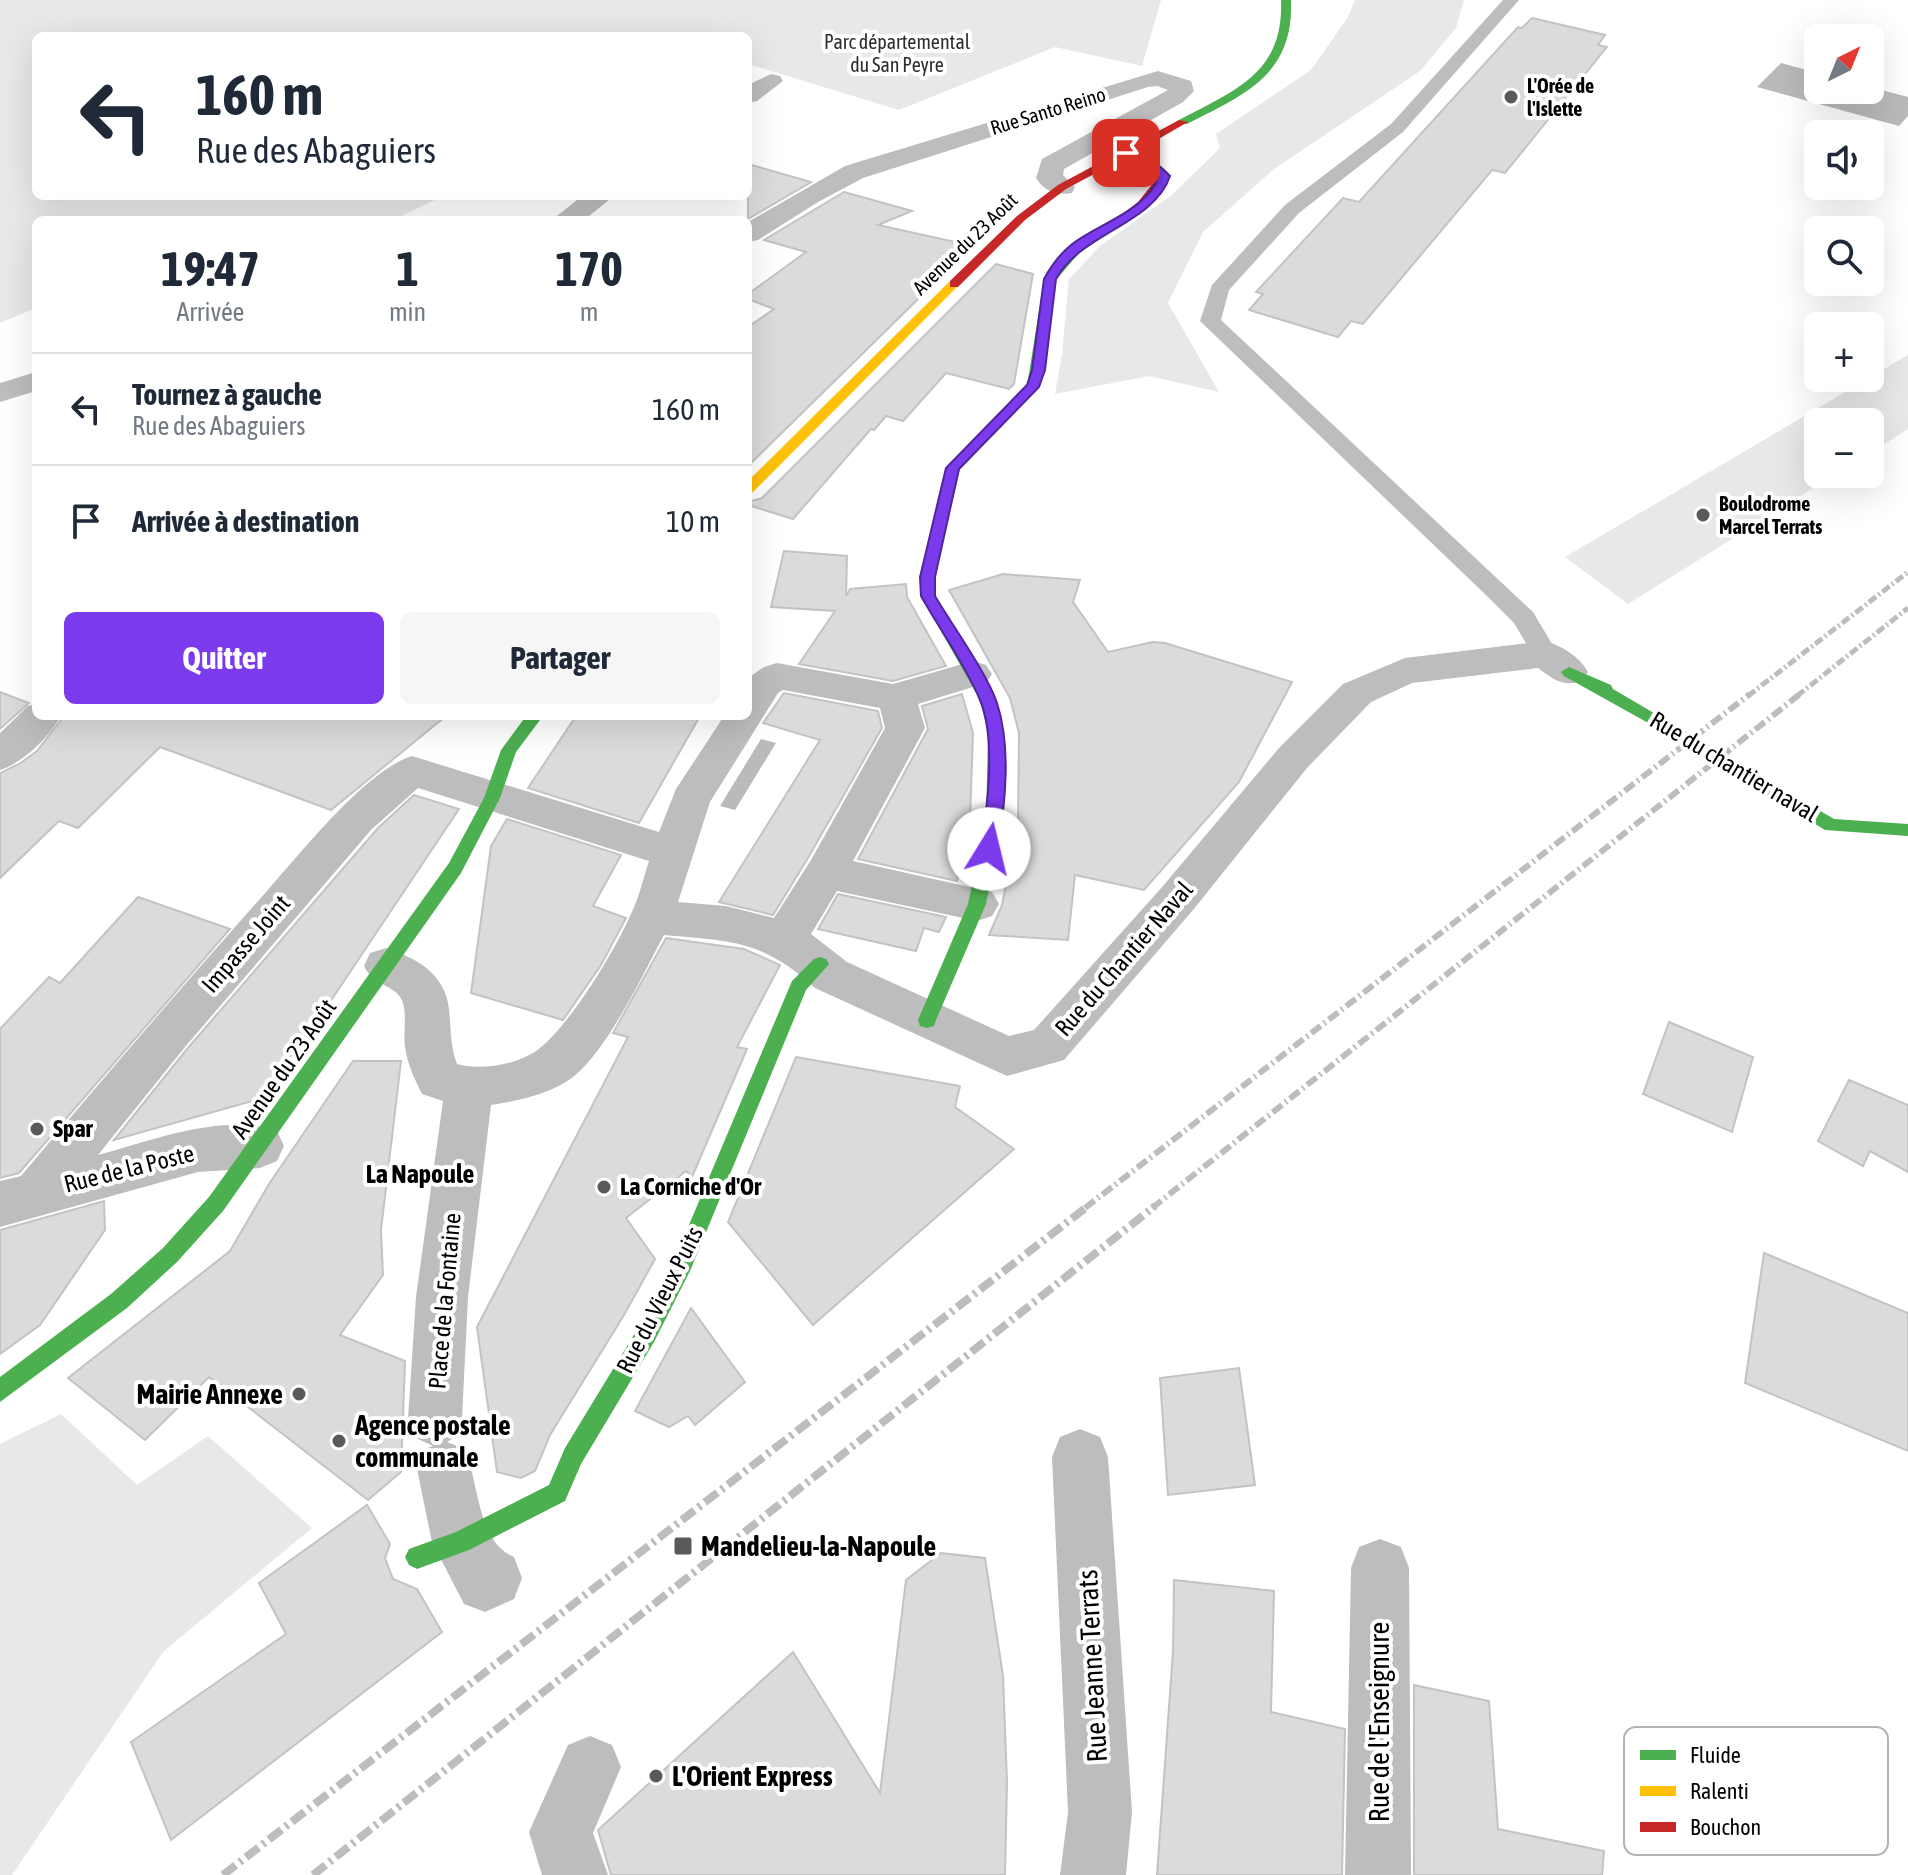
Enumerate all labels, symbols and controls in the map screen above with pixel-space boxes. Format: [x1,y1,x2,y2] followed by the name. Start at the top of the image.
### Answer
[1804,24,1884,104] north arrow
[1804,24,1884,488] map controls
[824,30,971,76] park label: Parc départemental du San Peyre
[196,63,323,127] text: 160 m
[64,64,168,168] icon: left
[1527,74,1594,120] place label: L'Orée de l'Islette
[987,82,1108,139] street label: Rue Santo Reino
[1502,88,1520,106] marker: L'Orée de l'Islette
[1092,119,1160,187] pin
[1804,120,1884,200] button: sound
[196,129,436,171] text: Rue des Abaguiers
[1104,131,1148,175] icon: arrive
[908,188,1022,299] street label: Avenue du 23 Août
[1804,216,1884,296] button: search
[161,241,260,296] text: 19:47
[396,241,419,296] text: 1
[555,241,623,296] text: 170
[176,297,244,327] text: Arrivée
[389,297,426,327] text: min
[580,297,598,327] text: m
[1804,312,1884,392] button: +
[132,377,322,411] text: Tournez à gauche
[64,387,108,431] icon: left
[652,392,720,426] text: 160 m
[1804,408,1884,488] button: −
[132,411,305,441] text: Rue des Abaguiers
[1719,492,1822,538] place label: Boulodrome Marcel Terrats
[64,499,108,543] icon: arrive
[132,504,359,538] text: Arrivée à destination
[666,504,720,538] text: 10 m
[1694,506,1712,524] marker: Boulodrome Marcel Terrats
[64,612,384,704] button: Quitter
[400,612,720,704] button: Partager
[1645,706,1824,828] street label: Rue du chantier naval
[947,807,1031,891] position arrow
[1049,876,1198,1041] street label: Rue du Chantier Naval
[196,889,295,998] street label: Impasse Joint
[226,994,342,1143] street label: Avenue du 23 Août
[53,1115,94,1142] place label: Spar
[28,1120,46,1138] marker: Spar
[61,1139,197,1198] street label: Rue de la Poste
[366,1159,475,1189] district label: La Napoule
[620,1173,762,1200] place label: La Corniche d'Or
[595,1178,613,1196] marker: La Corniche d'Or
[423,1212,466,1390] street label: Place de la Fontaine
[611,1222,708,1378] street label: Rue du Vieux Puits
[136,1378,283,1410] place label: Mairie Annexe
[290,1385,308,1403] marker: Mairie Annexe
[354,1409,511,1473] place label: Agence postale communale
[330,1432,348,1450] marker: Agence postale communale
[701,1530,936,1562] place label: Mandelieu-la-Napoule
[672,1535,694,1557] marker: Mandelieu-la-Napoule
[1071,1569,1113,1763] street label: Rue Jeanne Terrats
[1363,1622,1395,1822] street label: Rue de l'Enseignure
[1624,1727,1888,1855] legend
[1690,1742,1741,1768] text: Fluide
[672,1760,833,1792] place label: L'Orient Express
[647,1767,665,1785] marker: L'Orient Express
[1690,1778,1749,1804] text: Ralenti
[1690,1814,1761,1840] text: Bouchon

